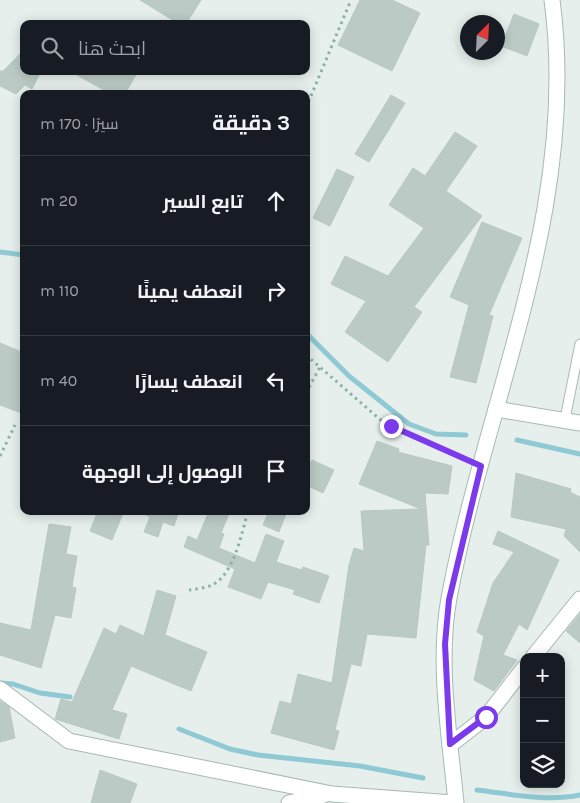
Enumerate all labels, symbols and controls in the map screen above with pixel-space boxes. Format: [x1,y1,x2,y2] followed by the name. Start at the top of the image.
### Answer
[460,15,505,60] north arrow
[20,20,310,75] search box
[38,34,66,62] icon: search
[78,38,146,60] text: ابحث هنا
[212,111,290,135] text: 3 دقيقة
[40,114,119,133] text: سيرًا · 170 m
[262,187,290,215] icon: ahead
[40,191,78,210] text: 20 m
[163,191,243,213] text: تابع السير
[262,277,290,305] icon: right
[40,281,79,300] text: 110 m
[137,281,243,303] text: انعطف يمينًا
[262,367,290,395] icon: left
[40,371,77,390] text: 40 m
[135,371,243,393] text: انعطف يسارًا
[380,415,403,438] route end
[262,457,290,485] icon: arrive
[82,461,243,483] text: الوصول إلى الوجهة
[520,653,565,788] map controls
[520,653,565,698] button: +
[520,698,565,743] button: −
[475,706,498,729] route start
[520,743,565,788] button: layers

